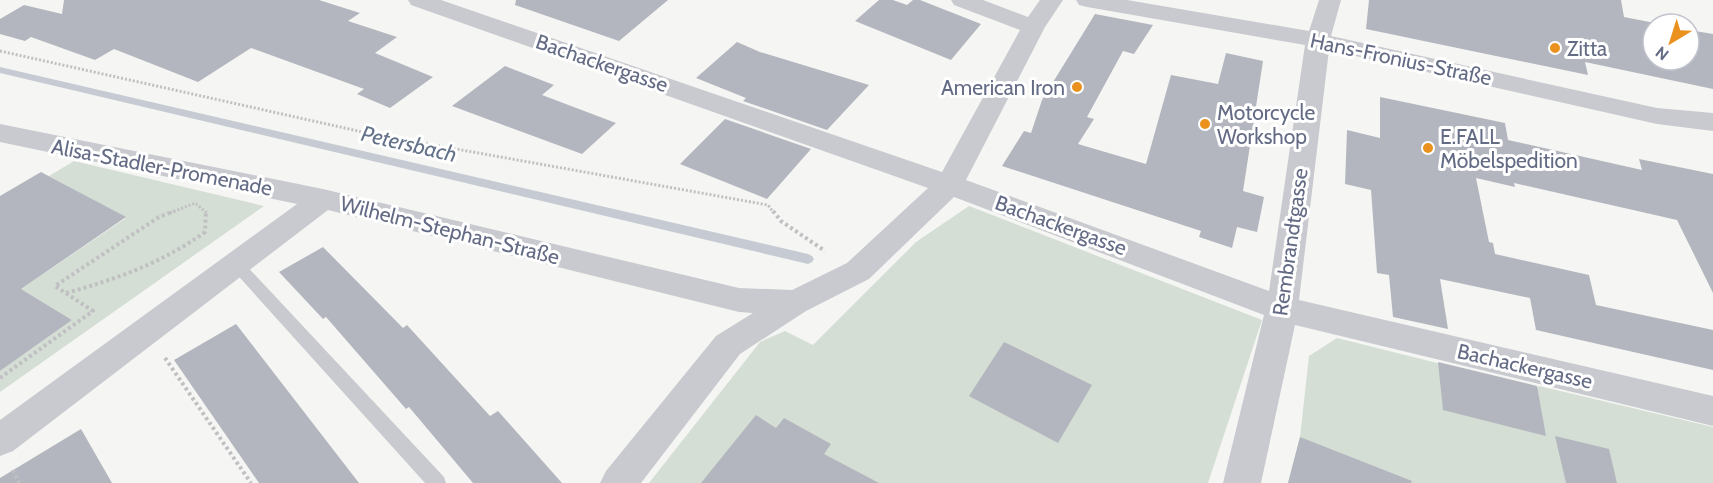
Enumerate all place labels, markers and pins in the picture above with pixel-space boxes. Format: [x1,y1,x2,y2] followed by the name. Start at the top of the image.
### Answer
[1567,36,1607,61] place label: Zitta
[1548,41,1562,55] marker: Zitta
[941,75,1065,100] place label: American Iron
[1070,80,1084,94] marker: American Iron
[1217,100,1315,149] place label: Motorcycle Workshop
[1198,117,1212,131] marker: Motorcycle Workshop
[1440,124,1578,173] place label: E.FALL Möbelspedition
[1421,141,1435,155] marker: E.FALL Möbelspedition

